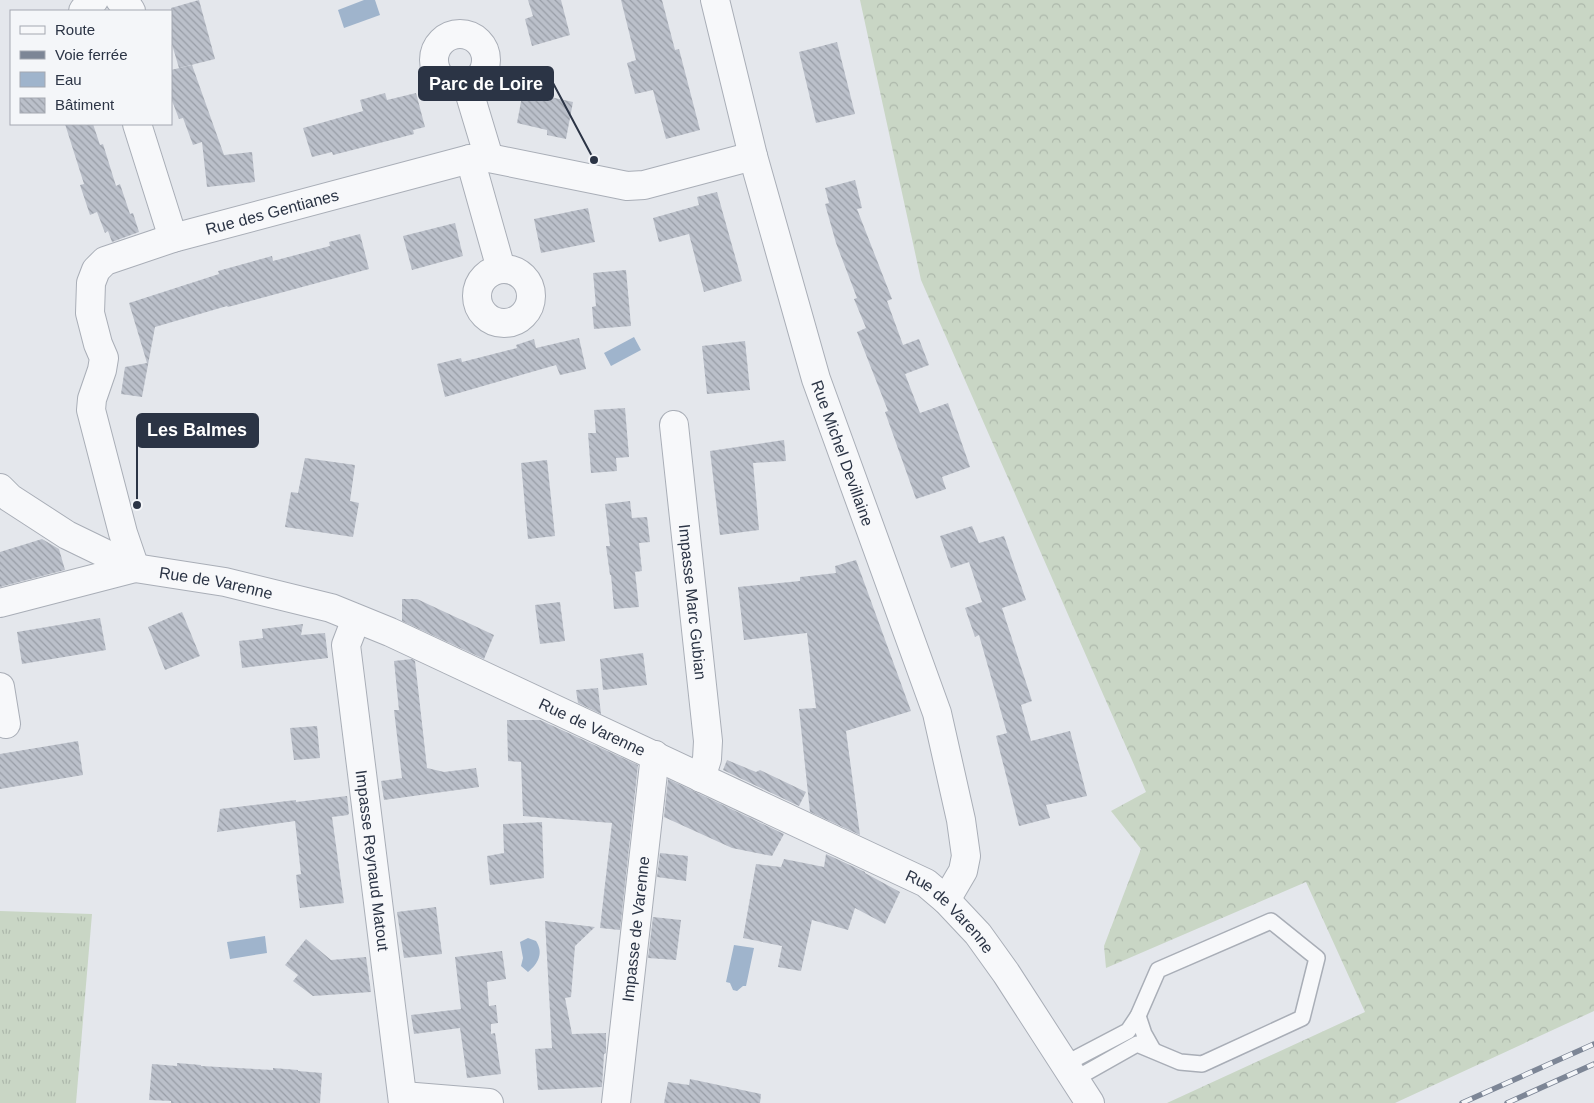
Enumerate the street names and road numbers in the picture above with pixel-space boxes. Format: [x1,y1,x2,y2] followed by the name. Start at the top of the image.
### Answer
[204,186,340,238] street label: Rue des Gentianes
[808,378,877,529] street label: Rue Michel Devillaine
[676,523,709,681] street label: Impasse Marc Gubian
[158,564,275,602] street label: Rue de Varenne
[536,695,648,759] street label: Rue de Varenne
[353,769,392,953] street label: Impasse Reynaud Matout
[619,855,653,1003] street label: Impasse de Varenne
[903,867,997,957] street label: Rue de Varenne

